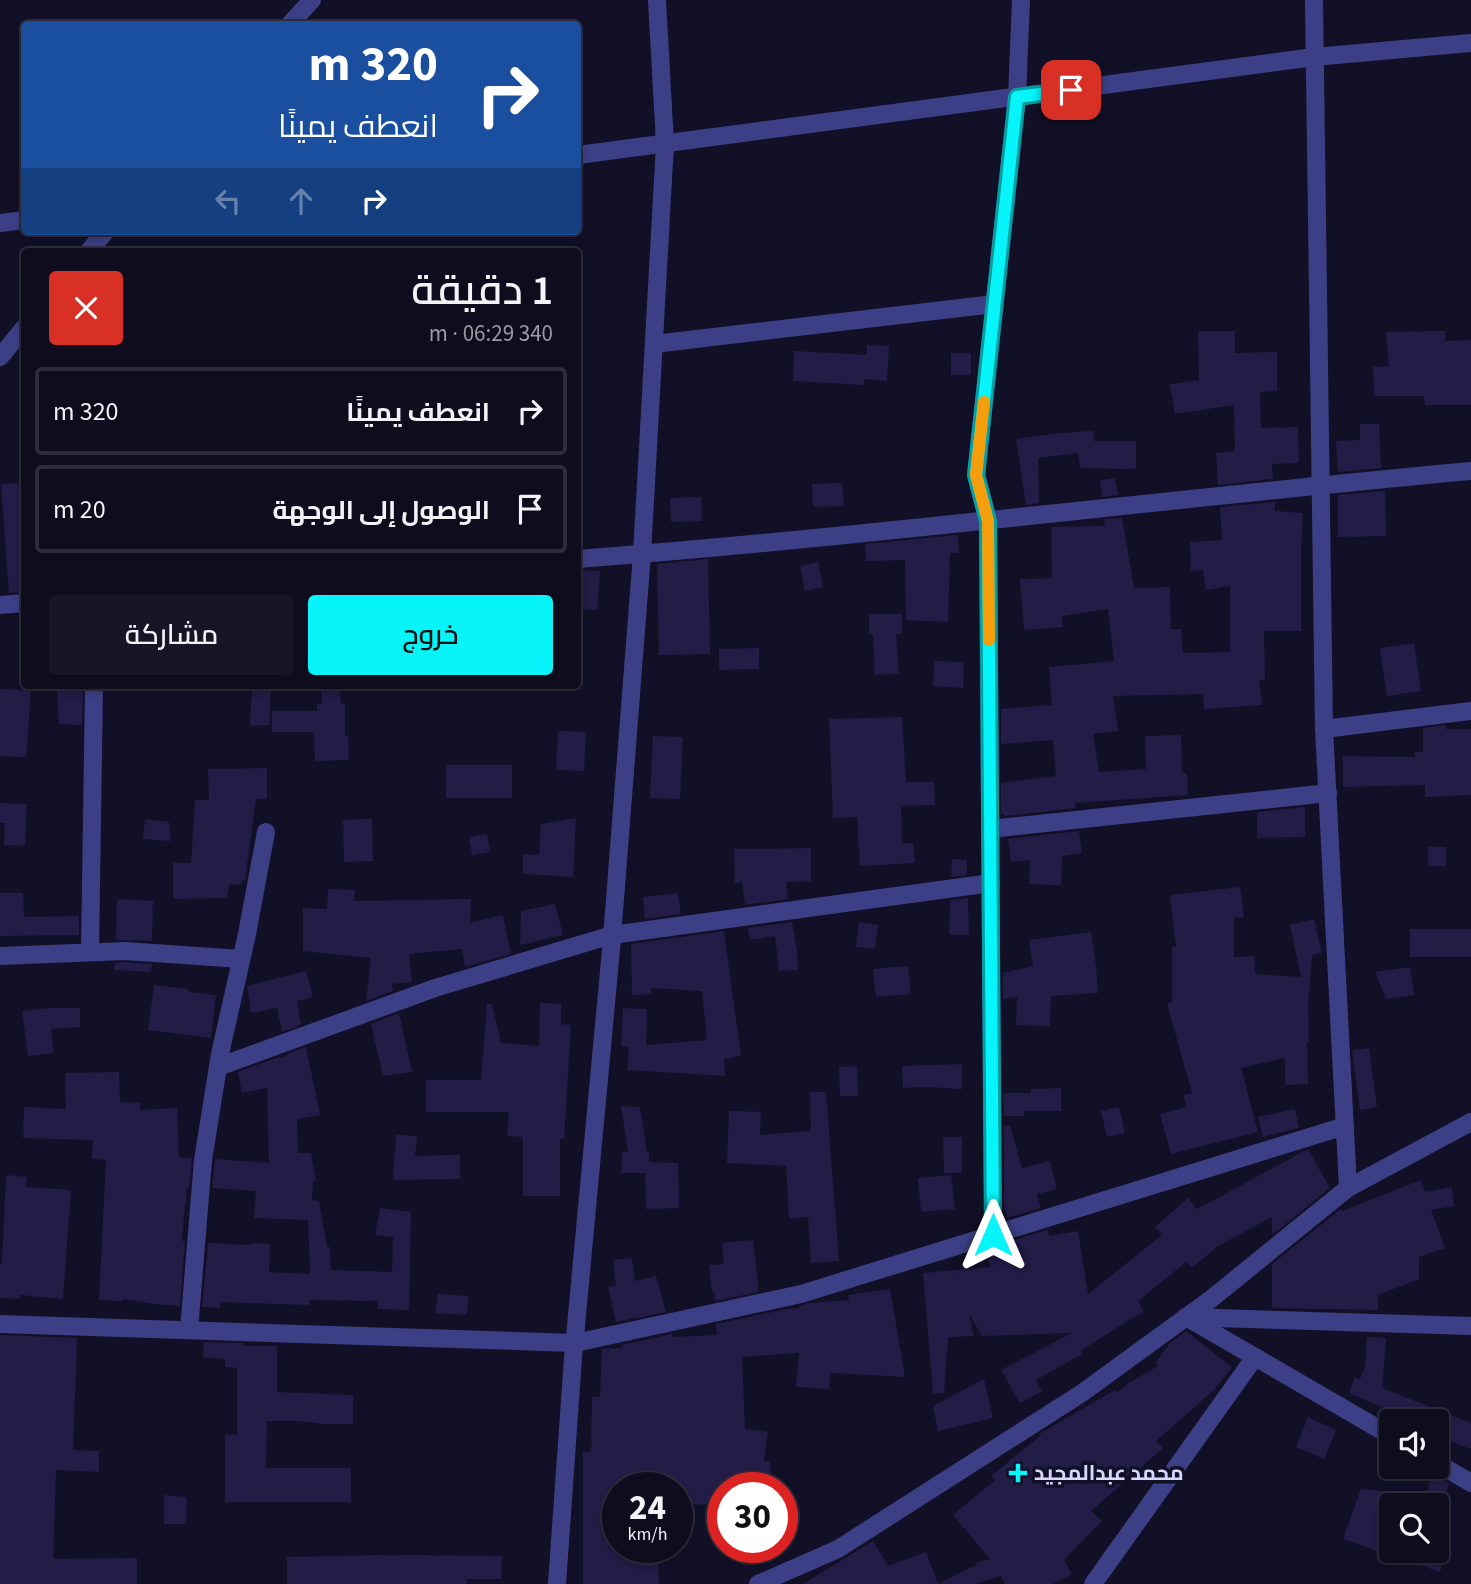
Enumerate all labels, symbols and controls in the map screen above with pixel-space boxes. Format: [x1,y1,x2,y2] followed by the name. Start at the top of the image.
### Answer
[309,30,438,100] text: 320 m
[462,49,553,140] icon: right
[1041,60,1101,120] pin
[1052,71,1090,109] icon: arrive
[278,104,438,150] text: انعطف يمينًا
[209,182,247,220] icon: left
[282,182,320,220] icon: ahead
[355,182,393,220] icon: right
[411,261,553,321] text: 1 دقيقة
[49,271,123,345] button: close
[429,317,553,350] text: 340 m · 06:29
[511,392,549,430] icon: right
[53,393,119,430] text: 320 m
[346,394,490,431] text: انعطف يمينًا
[511,490,549,528] icon: arrive
[53,491,106,528] text: 20 m
[272,492,490,529] text: الوصول إلى الوجهة
[49,595,294,675] button: مشاركة
[308,595,553,675] button: خروج
[956,1198,1030,1272] position arrow
[1379,1409,1449,1563] map controls
[1379,1409,1449,1479] button: sound
[1034,1458,1184,1488] place label: محمد عبدالمجيد
[1008,1463,1028,1483] marker: محمد عبدالمجيد
[707,1472,798,1563] speed limit sign: 30
[629,1483,666,1533] text: 24
[1379,1493,1449,1563] button: search
[628,1522,667,1547] text: km/h

